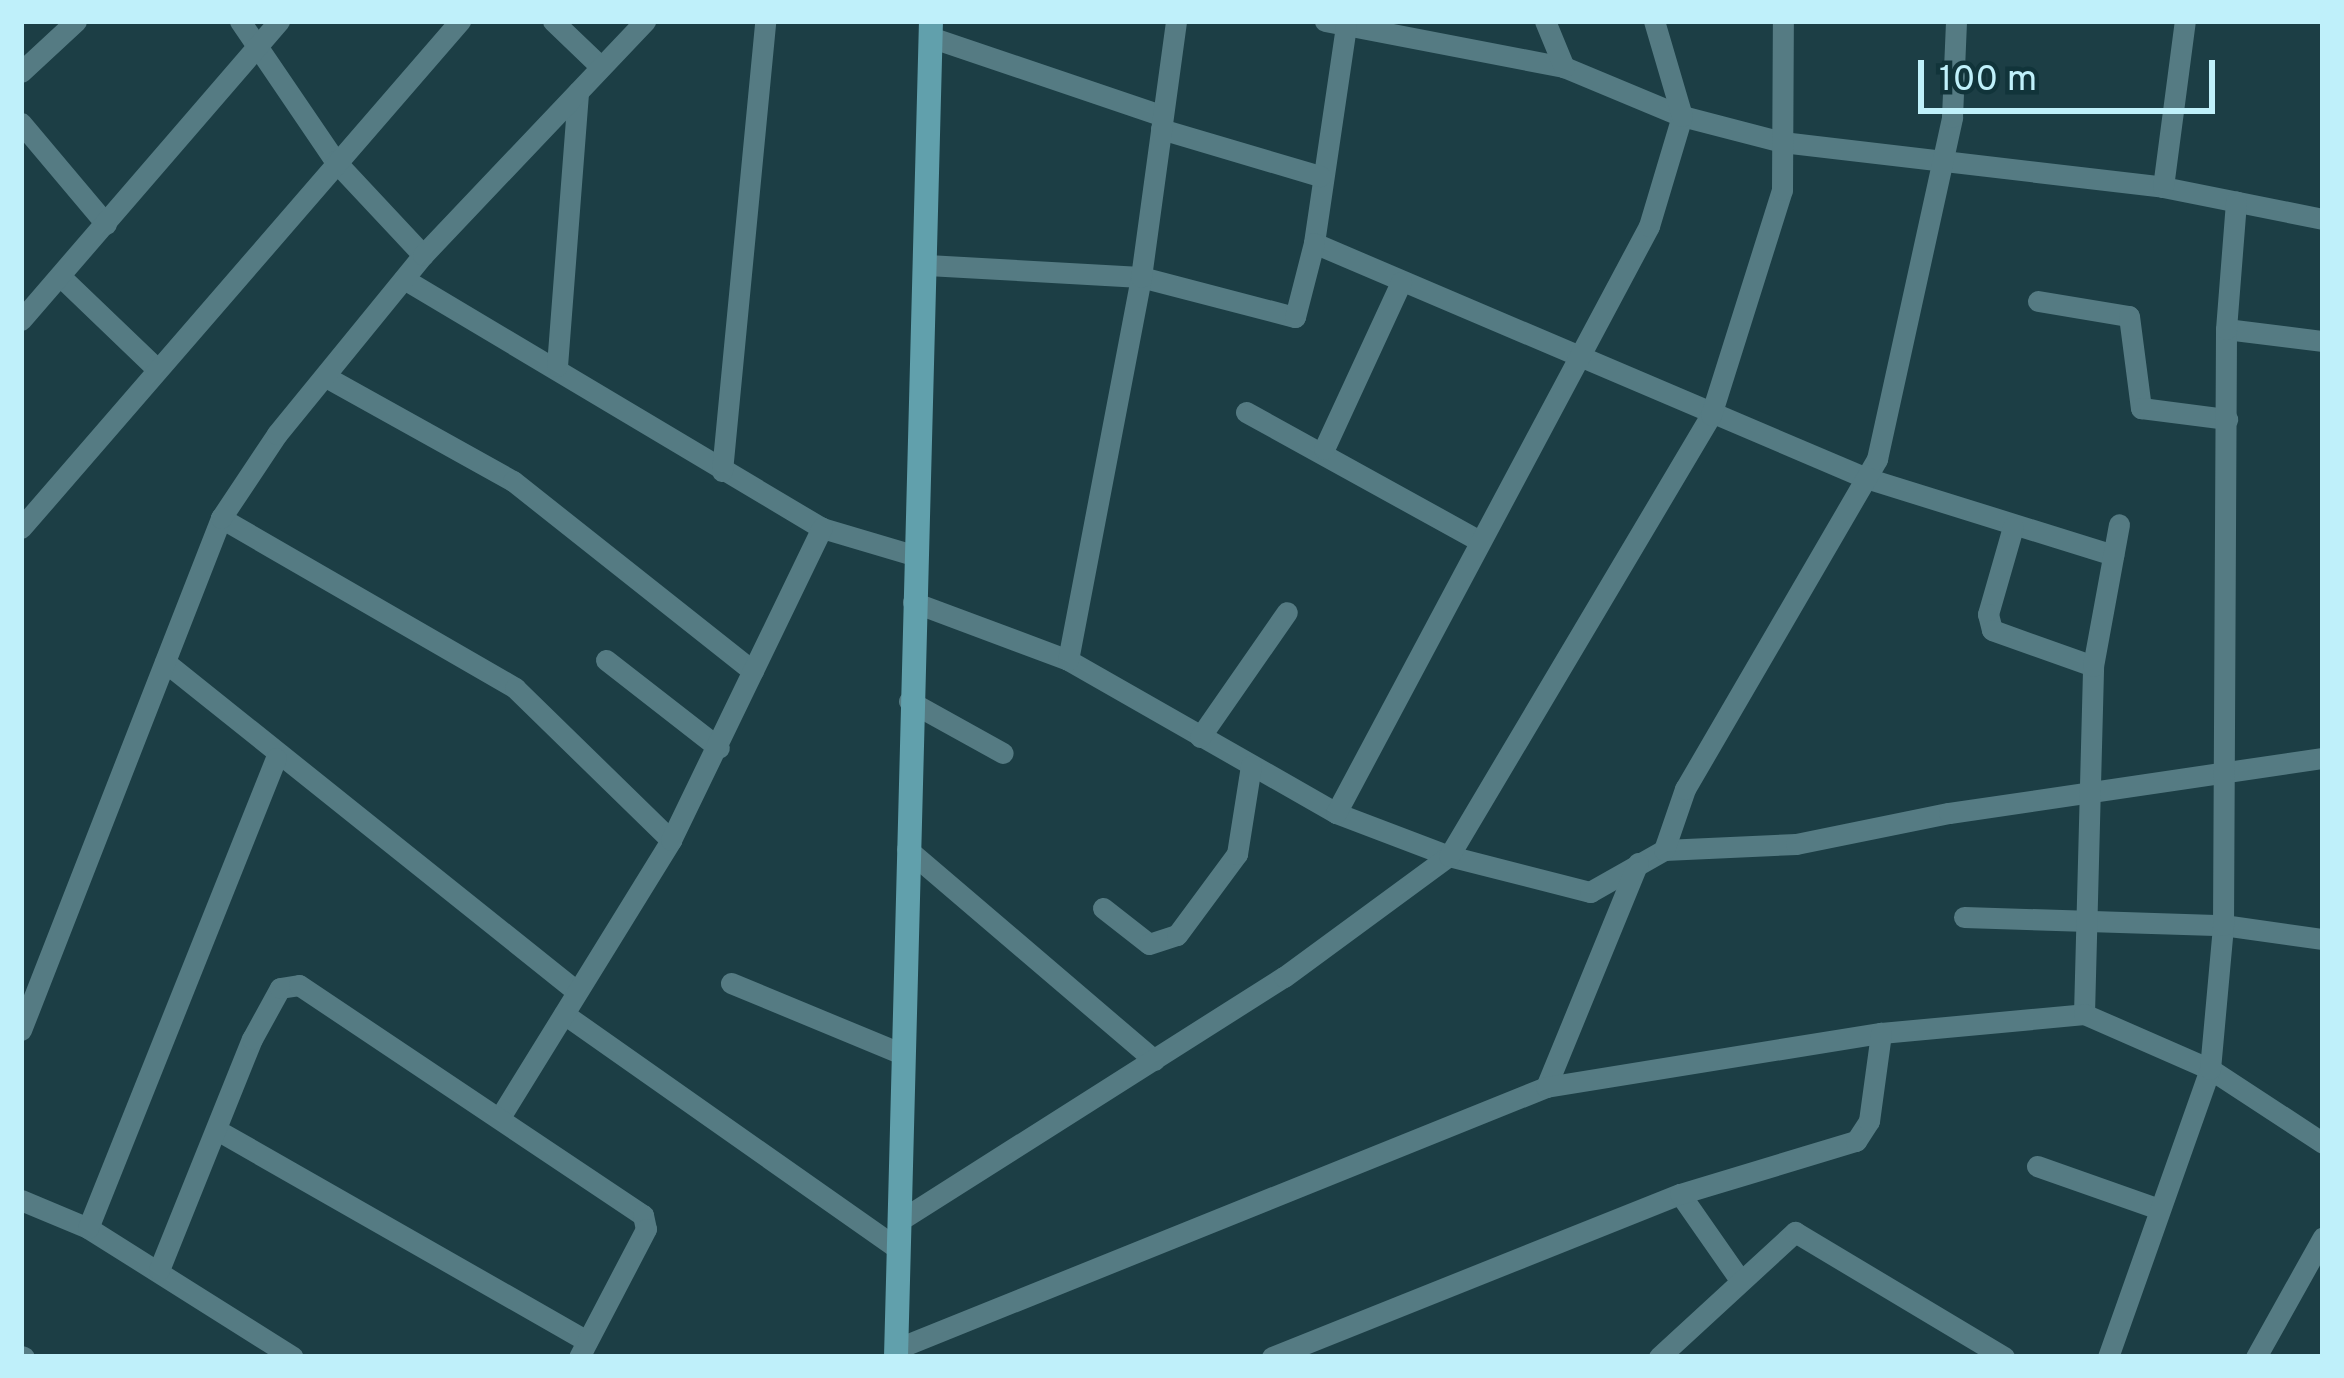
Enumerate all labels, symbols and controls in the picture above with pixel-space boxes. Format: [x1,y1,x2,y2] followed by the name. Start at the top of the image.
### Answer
[1924,36,2221,110] scale bar
[1939,58,2037,104] text: 100 m

